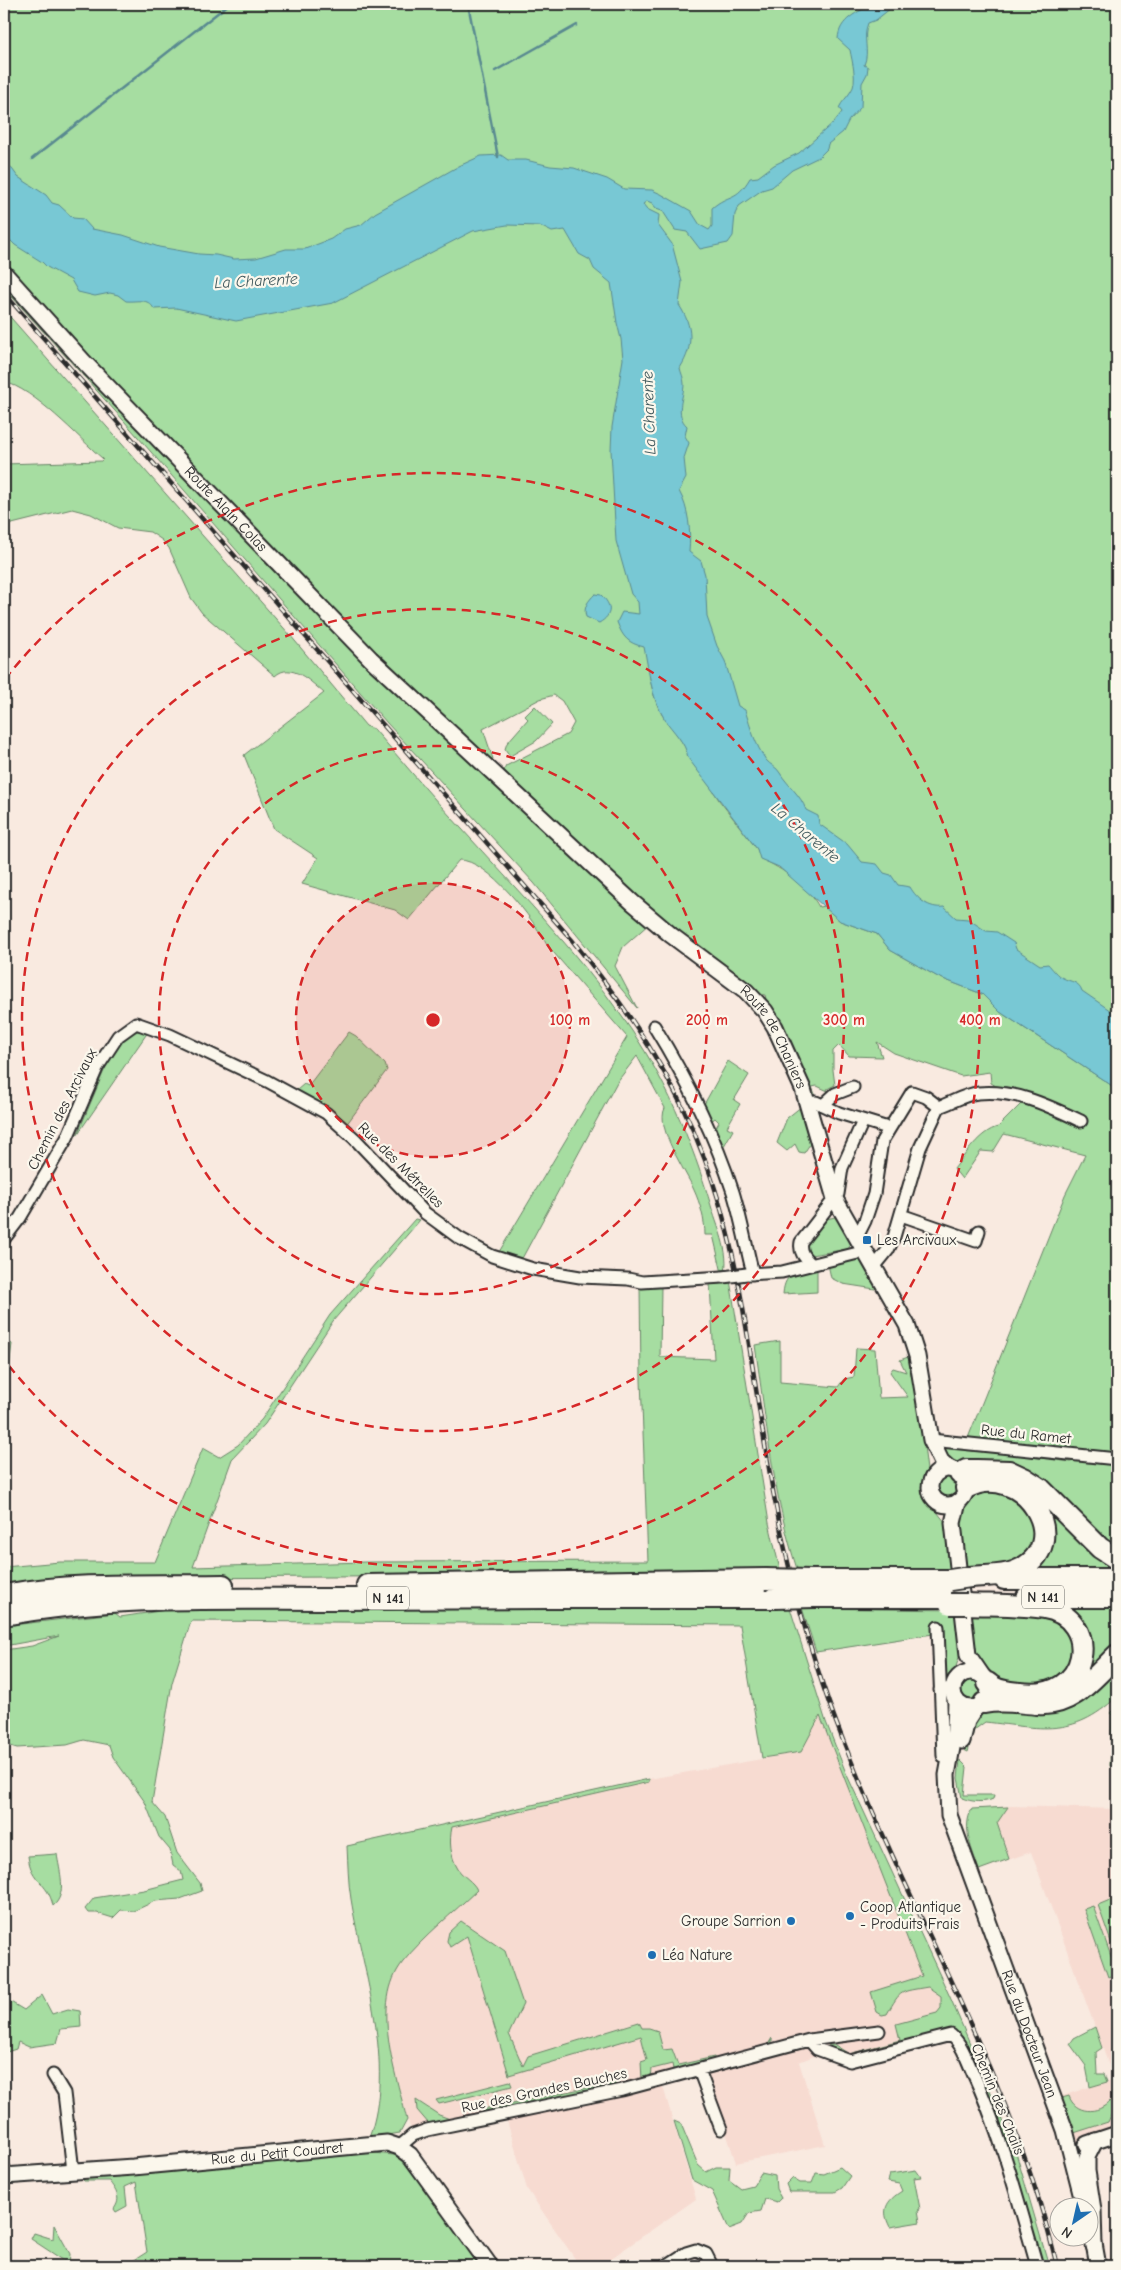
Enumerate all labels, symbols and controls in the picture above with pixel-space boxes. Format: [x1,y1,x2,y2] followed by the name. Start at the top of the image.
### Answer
[214,270,298,292] water label: La Charente
[639,371,659,455] water label: La Charente
[181,463,271,555] street label: Route Alain Colas
[768,799,843,867] water label: La Charente
[737,981,811,1091] street label: Route de Chaniers
[424,1011,442,1029] centre of rings
[550,1011,590,1029] text: 100 m
[686,1011,728,1029] text: 200 m
[823,1011,865,1029] text: 300 m
[959,1011,1001,1029] text: 400 m
[24,1044,101,1173] street label: Chemin des Arcivaux
[354,1118,448,1212] street label: Rue des Métrelles
[877,1231,957,1249] place label: Les Arcivaux
[861,1234,873,1246] marker: Les Arcivaux
[980,1420,1073,1448] street label: Rue du Ramet
[1022,1585,1064,1608] road number: N 141
[367,1586,409,1610] road number: N 141
[860,1898,961,1933] place label: Coop Atlantique - Produits Frais
[844,1910,856,1922] marker: Coop Atlantique - Produits Frais
[681,1912,781,1930] place label: Groupe Sarrion
[785,1915,797,1927] marker: Groupe Sarrion
[662,1946,733,1964] place label: Léa Nature
[646,1949,658,1961] marker: Léa Nature
[998,1967,1061,2100] street label: Rue du Docteur Jean
[967,2041,1029,2157] street label: Chemin des Chails
[460,2064,628,2116] street label: Rue des Grandes Bauches
[210,2138,344,2169] street label: Rue du Petit Coudret
[1048,2198,1098,2248] north arrow
[1058,2223,1076,2242] text: N

